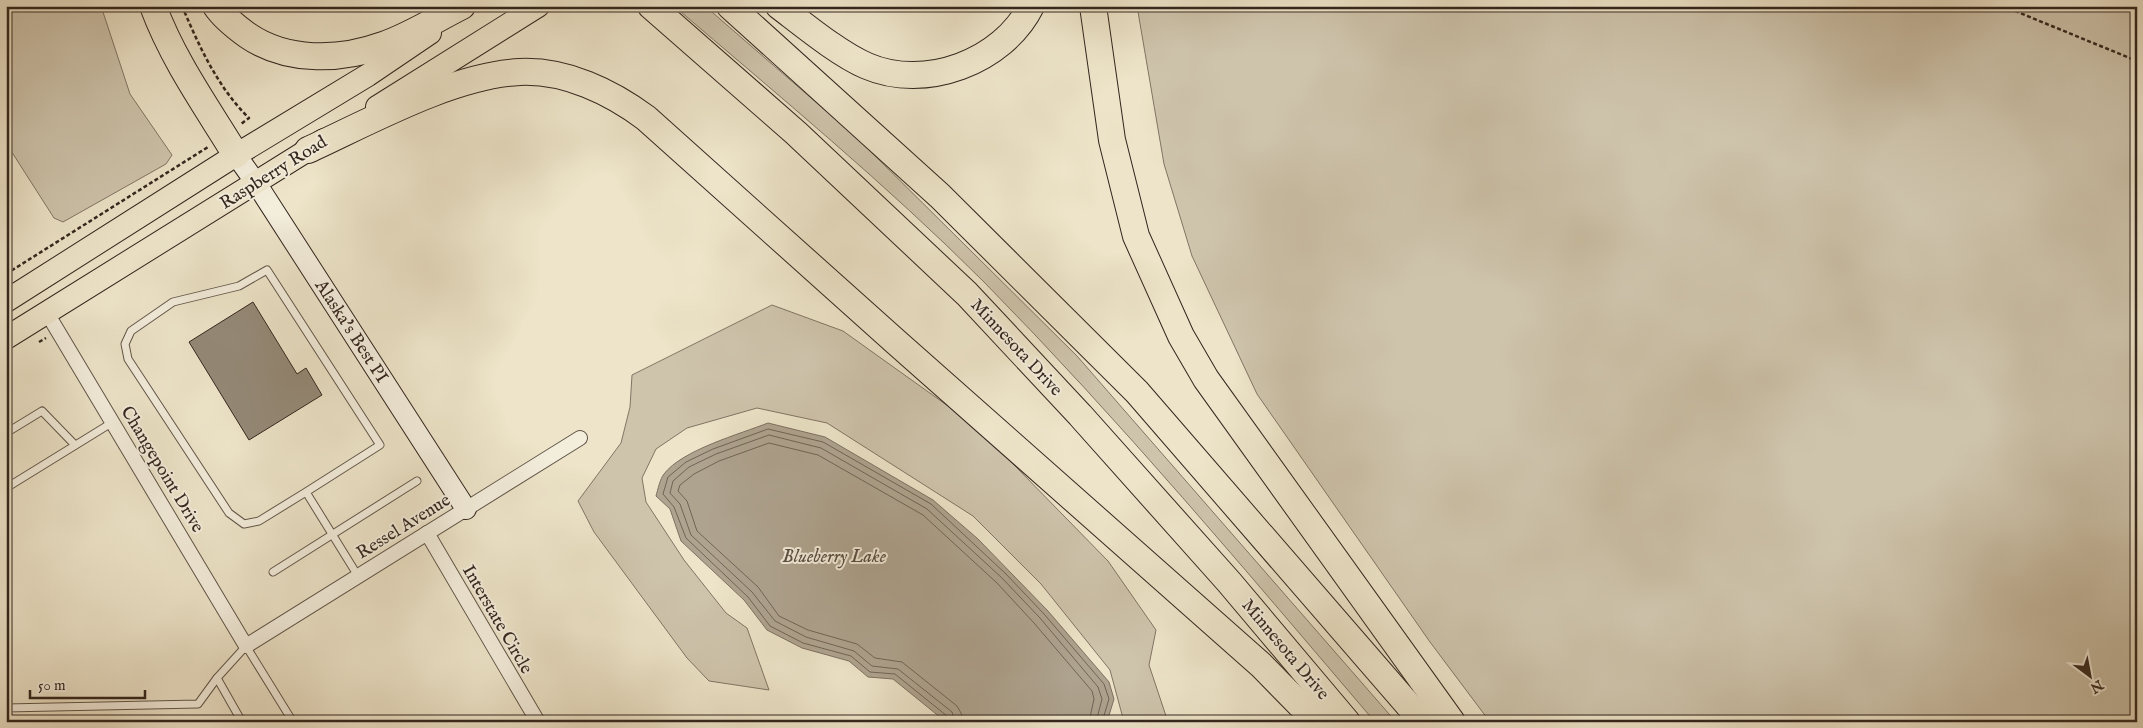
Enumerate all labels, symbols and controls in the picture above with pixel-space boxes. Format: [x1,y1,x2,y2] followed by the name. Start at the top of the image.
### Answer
[216,131,332,215] street label: Raspberry Road
[308,275,393,388] street label: Alaska's Best PI
[965,294,1067,402] street label: Minnesota Drive
[115,402,209,537] street label: Changepoint Drive
[352,489,455,565] street label: Ressel Avenue
[782,545,887,569] water label: Blueberry Lake
[456,561,537,678] street label: Interstate Circle
[1236,595,1334,705] street label: Minnesota Drive
[2066,650,2116,700] north arrow
[30,668,145,700] scale bar
[2086,675,2107,697] text: N
[38,676,66,695] text: 50 m

